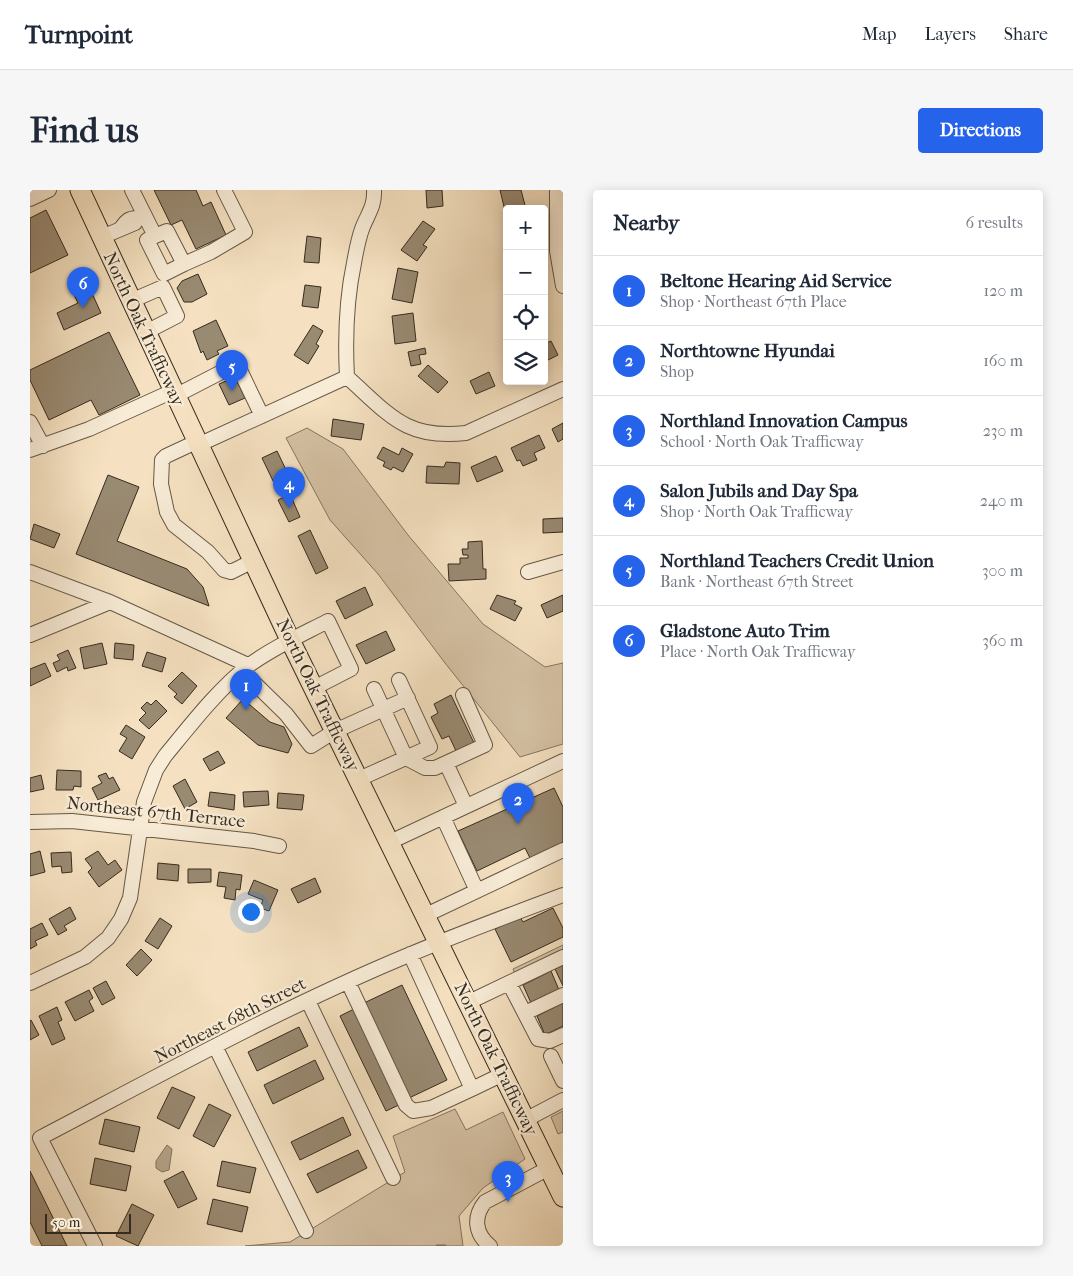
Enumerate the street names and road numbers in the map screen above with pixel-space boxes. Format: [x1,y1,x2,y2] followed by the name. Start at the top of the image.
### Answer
[99,249,189,411] street label: North Oak Trafficway
[271,615,364,776] street label: North Oak Trafficway
[66,793,246,832] street label: Northeast 67th Terrace
[151,973,310,1068] street label: Northeast 68th Street
[449,979,542,1140] street label: North Oak Trafficway

